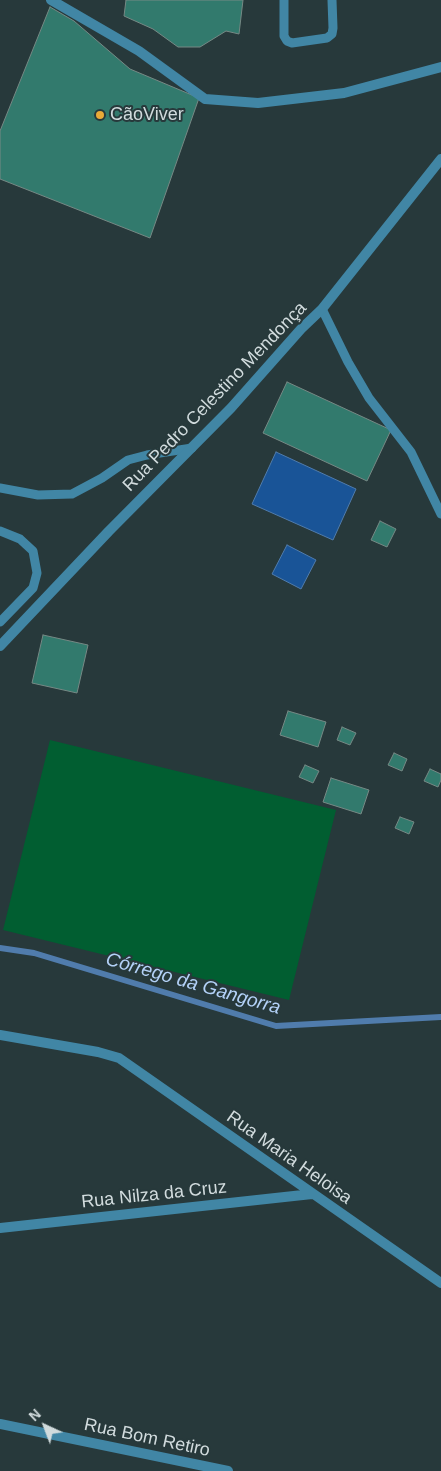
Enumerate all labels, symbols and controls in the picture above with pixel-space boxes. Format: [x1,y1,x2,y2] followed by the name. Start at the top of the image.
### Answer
[110,104,184,126] place label: CãoViver
[94,109,106,121] marker: CãoViver
[119,298,311,496] street label: Rua Pedro Celestino Mendonça
[103,948,283,1020] water label: Córrego da Gangorra
[222,1107,356,1209] street label: Rua Maria Heloisa
[80,1177,228,1213] street label: Rua Nilza da Cruz
[20,1401,70,1451] north arrow
[26,1406,44,1424] text: N
[82,1414,212,1462] street label: Rua Bom Retiro

